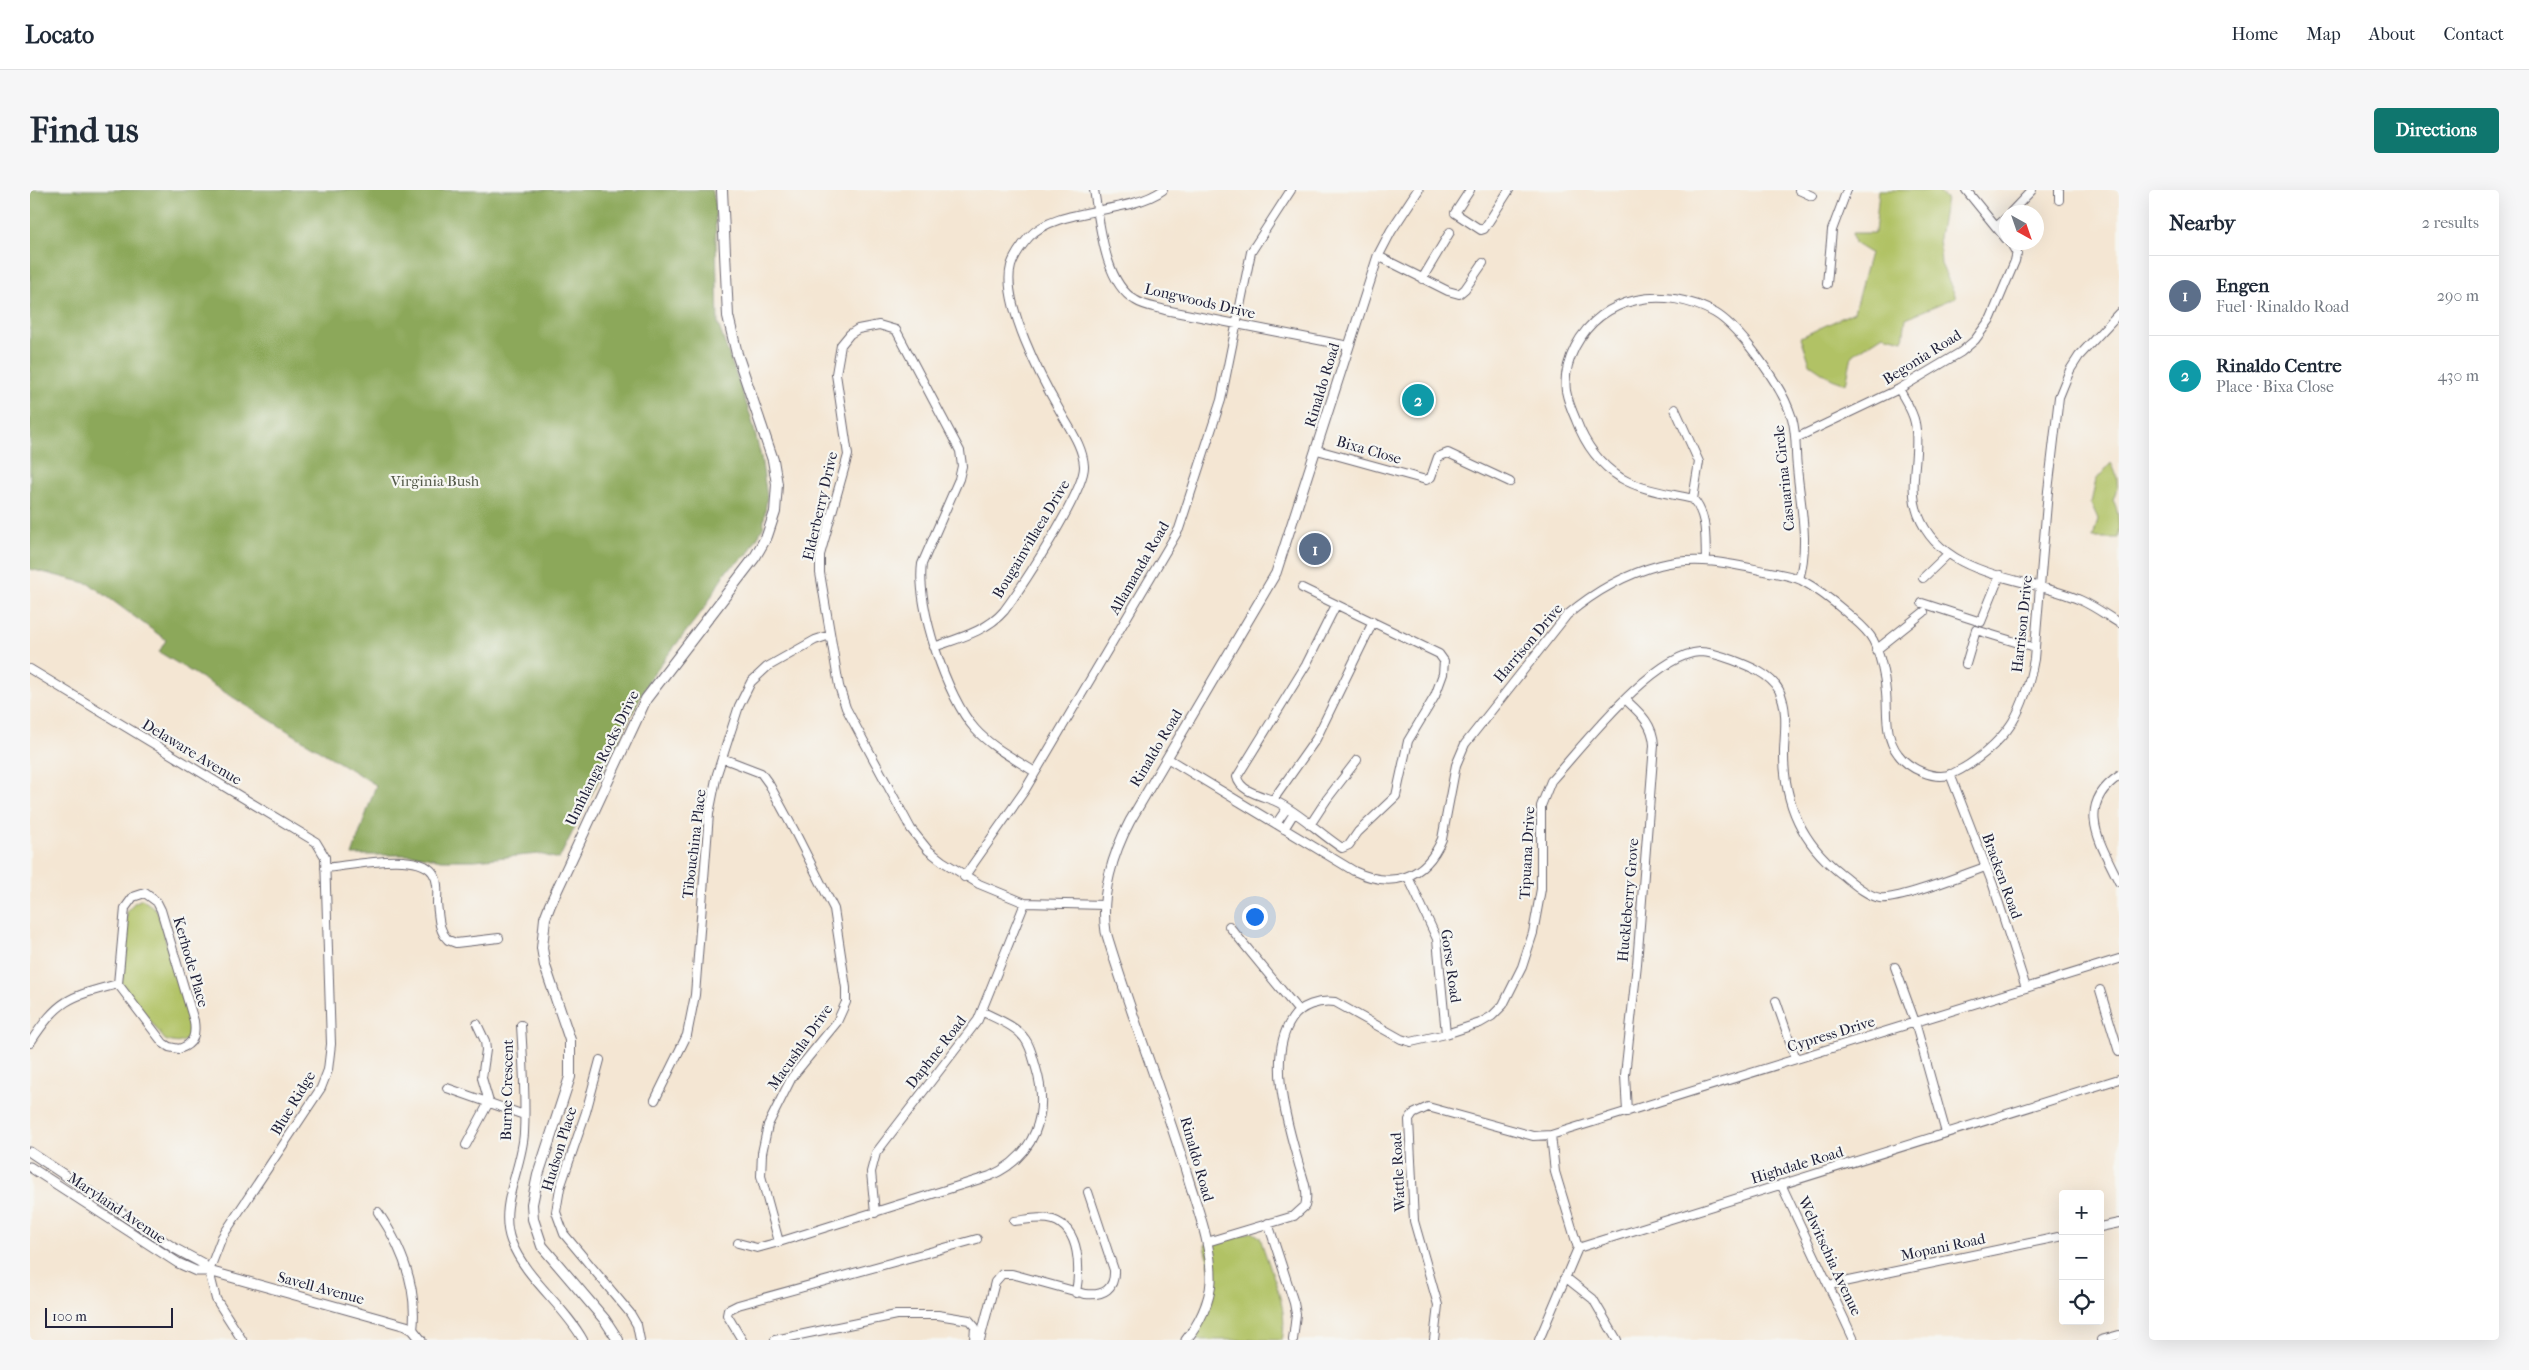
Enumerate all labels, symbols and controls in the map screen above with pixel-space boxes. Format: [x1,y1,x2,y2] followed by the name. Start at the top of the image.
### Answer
[25,21,94,49] text: Locato
[2231,24,2278,45] text: Home
[2306,24,2341,45] text: Map
[2369,24,2415,45] text: About
[2443,24,2504,45] text: Contact
[2374,108,2499,153] button: Directions
[30,110,139,151] text: Find us
[1999,205,2044,250] north arrow
[2169,211,2235,235] text: Nearby
[2422,213,2479,232] text: 2 results
[2216,275,2269,297] text: Engen
[1143,279,1258,323] street label: Longwoods Drive
[2182,286,2188,305] text: 1
[2437,286,2479,305] text: 290 m
[2216,297,2349,316] text: Fuel · Rinaldo Road
[1879,325,1965,388] street label: Begonia Road
[1301,340,1344,429] street label: Rinaldo Road
[2216,355,2342,377] text: Rinaldo Centre
[2181,366,2189,385] text: 2
[2437,366,2479,385] text: 430 m
[2216,377,2334,396] text: Place · Bixa Close
[1402,381,1434,419] pin: 2
[1769,424,1799,532] street label: Casuarina Circle
[1334,432,1404,468] street label: Bixa Close
[799,449,841,562] street label: Elderberry Drive
[390,472,480,490] park label: Virginia Bush
[989,476,1074,601] street label: Bougainvillaea Drive
[1105,517,1173,619] street label: Allamanda Road
[1299,530,1331,568] pin: 1
[2008,574,2036,673] street label: Harrison Drive
[1490,599,1567,686] street label: Harrison Drive
[561,687,643,829] street label: Umhlanga Rocks Drive
[1126,705,1187,790] street label: Rinaldo Road
[139,715,246,789] street label: Delaware Avenue
[678,788,710,900] street label: Tibouchina Place
[1516,805,1538,900] street label: Tipuana Drive
[1978,831,2026,922] street label: Bracken Road
[1614,837,1642,963] street label: Huckleberry Grove
[1242,904,1268,930] your location
[169,915,213,1010] street label: Kerhode Place
[1437,928,1465,1005] street label: Gorse Road
[764,1000,837,1093] street label: Macushla Drive
[902,1011,971,1092] street label: Daphne Road
[1785,1012,1878,1056] street label: Cypress Drive
[497,1039,517,1141] street label: Burne Crescent
[267,1067,319,1138] street label: Blue Ridge
[538,1104,581,1193] street label: Hudson Place
[1176,1115,1218,1204] street label: Rinaldo Road
[1387,1131,1409,1213] street label: Wattle Road
[1749,1142,1846,1188] street label: Highdale Road
[65,1169,170,1248] street label: Maryland Avenue
[2059,1190,2104,1325] map controls
[2059,1190,2104,1235] button: +
[1794,1193,1866,1319] street label: Welwitschia Avenue
[1899,1229,1988,1265] street label: Mopani Road
[2059,1235,2104,1280] button: −
[276,1268,367,1308] street label: Savell Avenue
[2059,1280,2104,1325] button: locate
[45,1305,172,1328] scale bar
[52,1308,87,1325] text: 100 m

